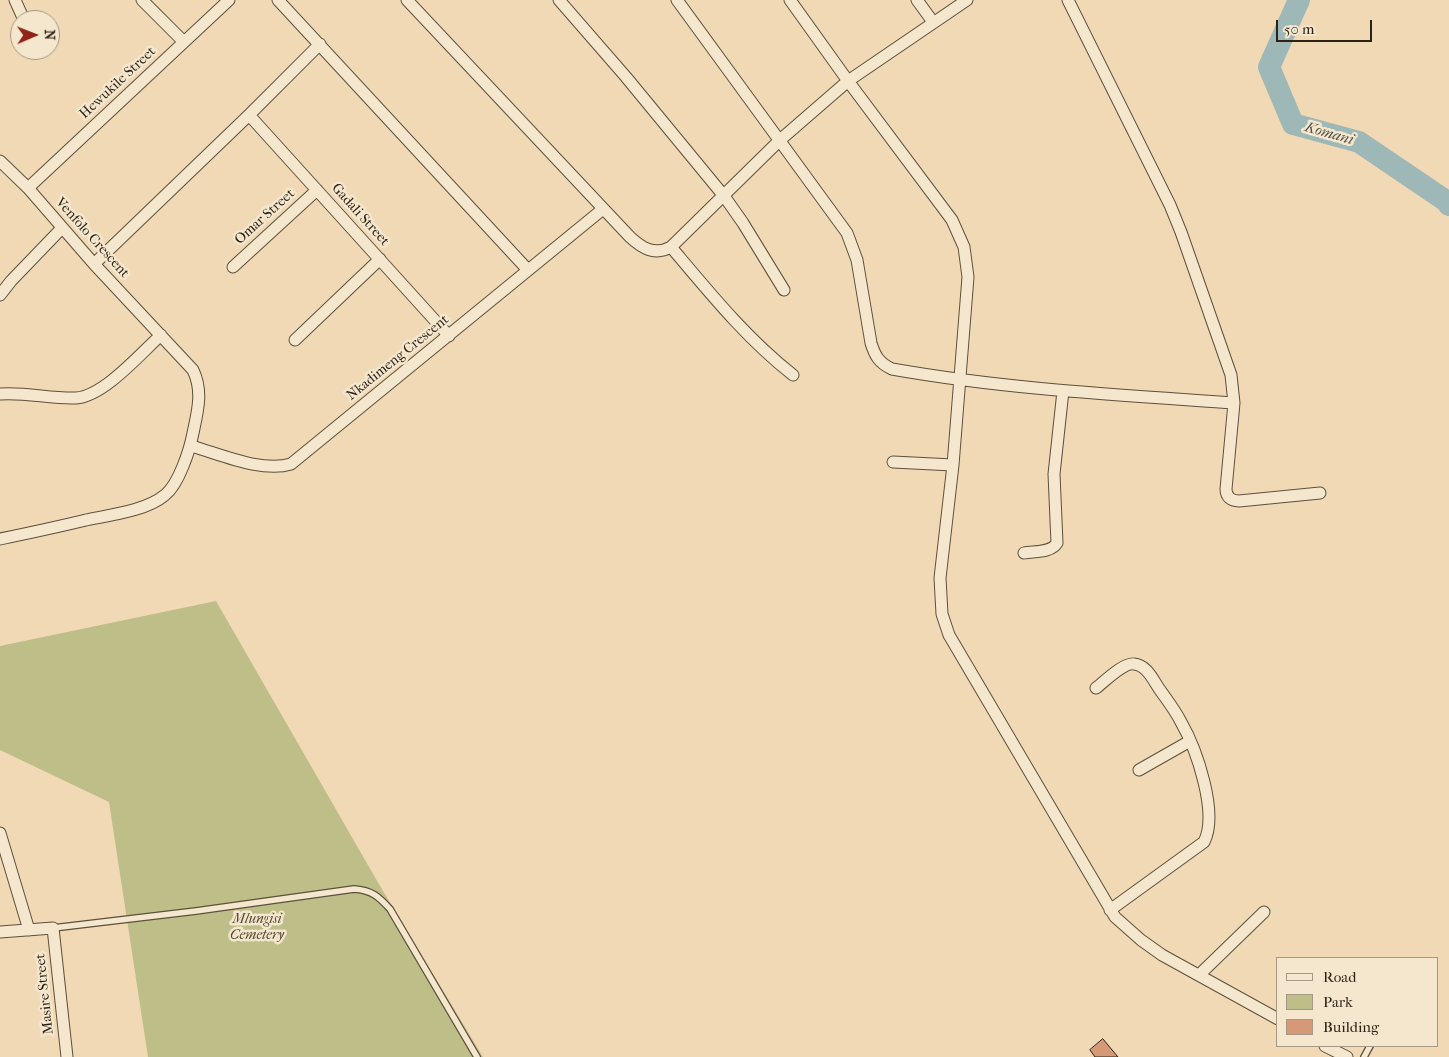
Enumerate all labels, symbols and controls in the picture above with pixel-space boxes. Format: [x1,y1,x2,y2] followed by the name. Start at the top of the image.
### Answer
[10,10,60,60] north arrow
[1279,10,1375,42] scale bar
[1284,20,1314,38] text: 50 m
[41,29,58,40] text: N
[76,43,160,123] street label: Hewukile Street
[1303,119,1355,149] water label: Komani
[328,180,392,250] street label: Gadali Street
[231,186,299,248] street label: Omar Street
[52,194,132,282] street label: Venfolo Crescent
[344,312,452,404] street label: Nkadimeng Crescent
[230,912,284,944] park label: Mlungisi Cemetery
[32,953,58,1035] street label: Masire Street
[1276,957,1439,1047] legend
[1323,968,1356,986] text: Road
[1323,993,1353,1011] text: Park
[1323,1018,1379,1036] text: Building

